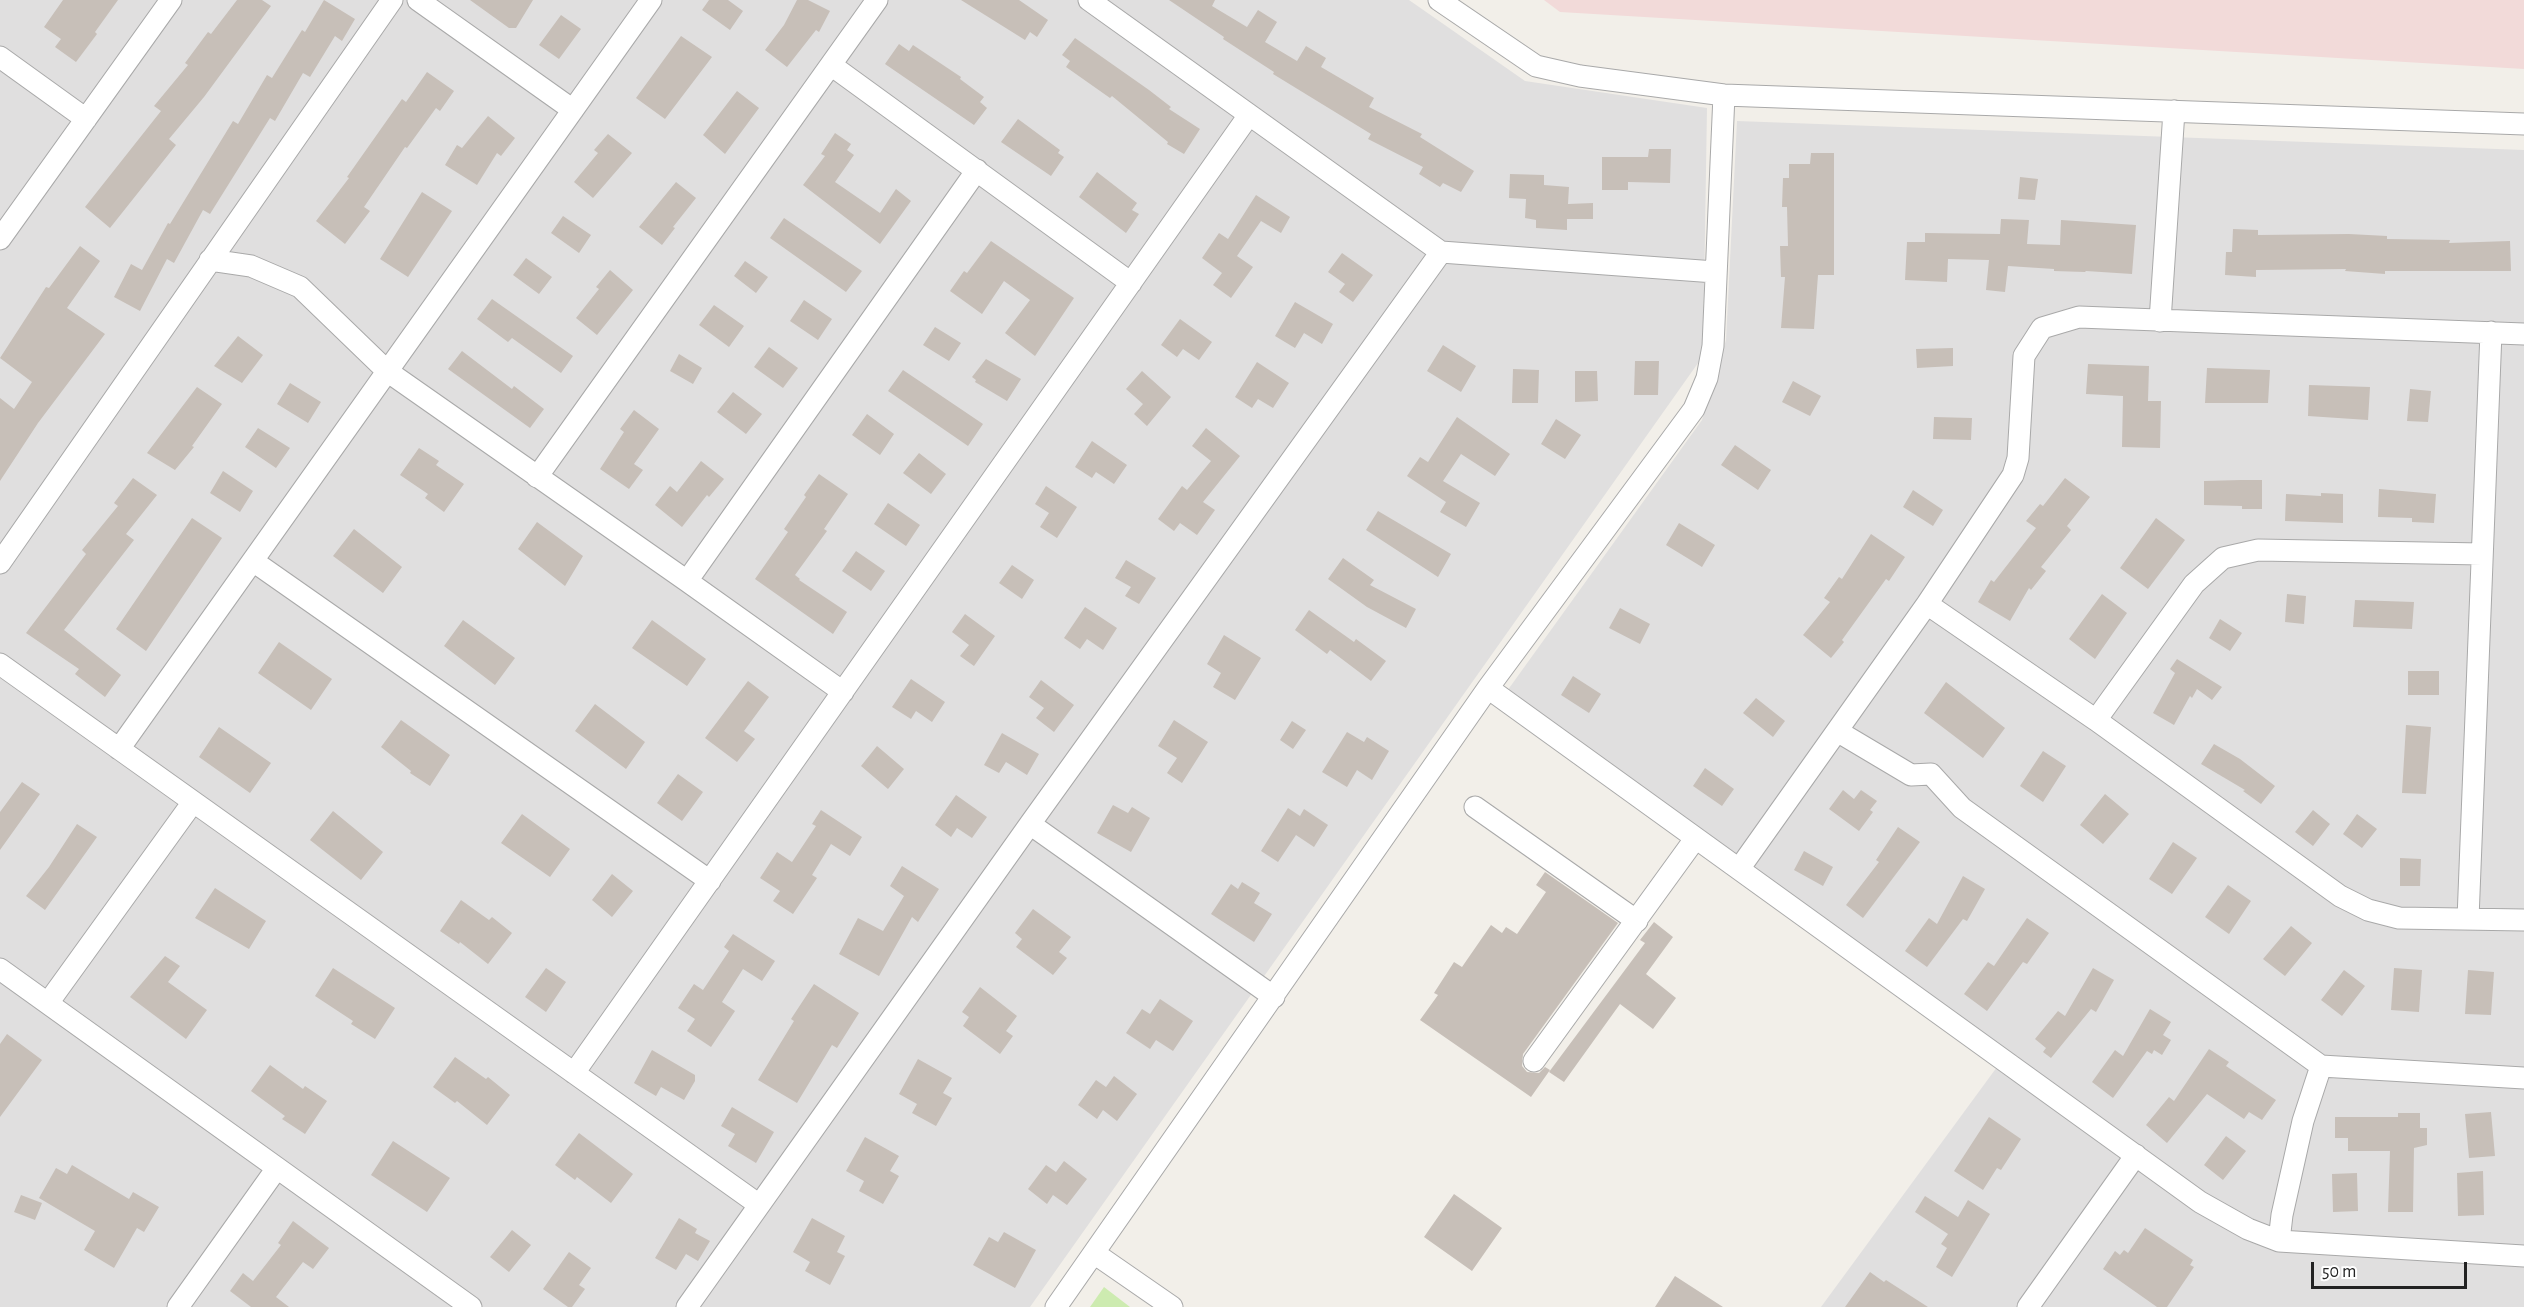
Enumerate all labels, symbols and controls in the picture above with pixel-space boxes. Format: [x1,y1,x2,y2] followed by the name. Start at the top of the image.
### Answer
[2314,1250,2470,1288] scale bar
[2322,1263,2356,1281] text: 50 m

